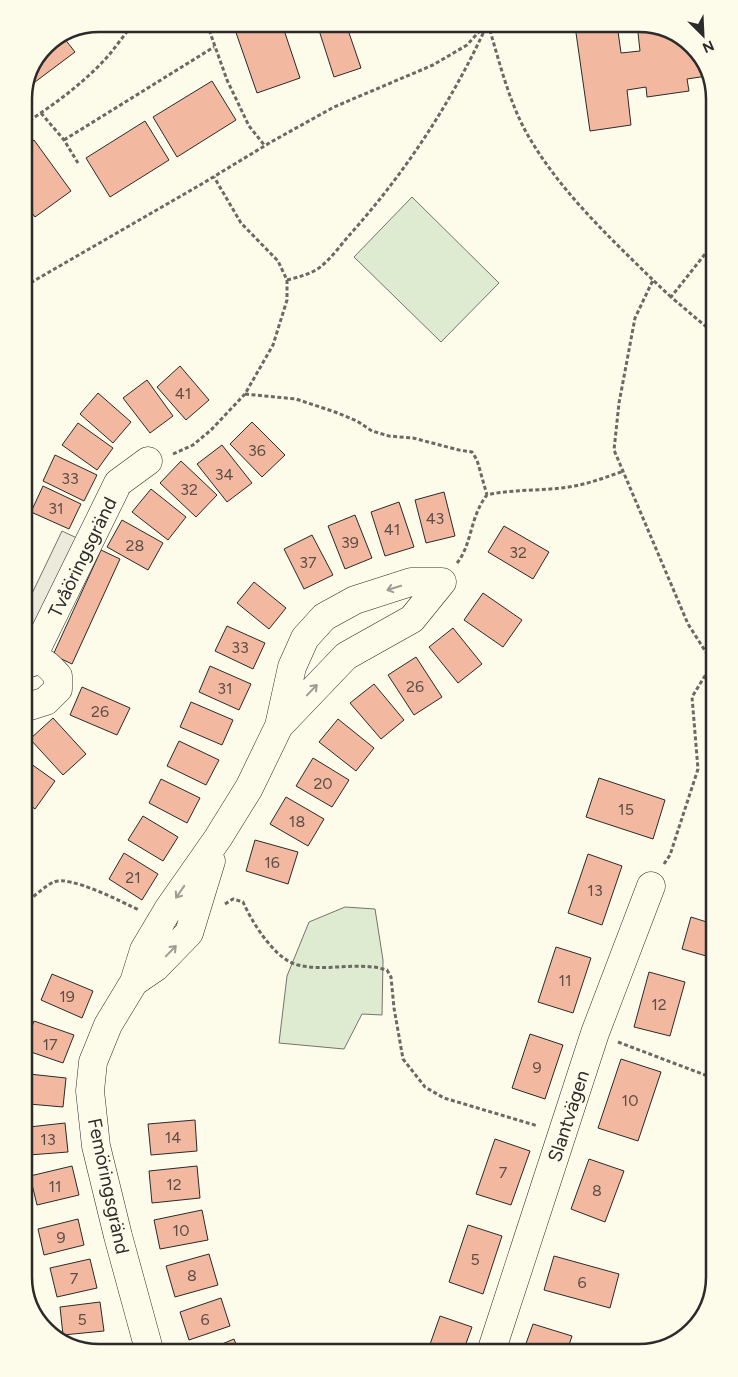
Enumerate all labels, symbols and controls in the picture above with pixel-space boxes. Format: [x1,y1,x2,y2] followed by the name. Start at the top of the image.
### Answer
[678,10,728,60] north arrow
[700,36,716,56] text: N
[175,384,191,403] house number: 41
[248,441,266,460] house number: 36
[215,465,233,484] house number: 34
[61,469,79,488] house number: 33
[180,480,198,499] house number: 32
[43,493,122,621] street label: Tvåöringsgränd
[48,499,64,518] house number: 31
[426,509,444,528] house number: 43
[384,520,400,539] house number: 41
[341,533,359,552] house number: 39
[126,536,144,555] house number: 28
[509,543,527,562] house number: 32
[299,553,317,572] house number: 37
[386,583,402,593] one-way arrow
[231,638,249,657] house number: 33
[406,677,424,696] house number: 26
[217,679,233,698] house number: 31
[306,684,318,697] one-way arrow
[91,702,109,721] house number: 26
[313,774,333,793] house number: 20
[618,800,634,819] house number: 15
[289,812,305,831] house number: 18
[264,853,280,872] house number: 16
[125,868,141,887] house number: 21
[587,881,603,900] house number: 13
[175,885,185,899] one-way arrow
[165,945,178,957] one-way arrow
[558,971,572,990] house number: 11
[59,987,75,1006] house number: 19
[651,995,667,1014] house number: 12
[42,1035,58,1054] house number: 17
[532,1058,542,1077] house number: 9
[543,1067,594,1165] street label: Slantvägen
[622,1091,638,1110] house number: 10
[83,1116,134,1256] street label: Femöringsgränd
[165,1128,181,1147] house number: 14
[40,1130,56,1149] house number: 13
[499,1163,508,1182] house number: 7
[166,1175,182,1194] house number: 12
[48,1177,62,1196] house number: 11
[592,1181,602,1200] house number: 8
[173,1221,189,1240] house number: 10
[56,1228,66,1247] house number: 9
[470,1250,480,1269] house number: 5
[187,1266,197,1285] house number: 8
[70,1269,79,1288] house number: 7
[577,1273,587,1292] house number: 6
[77,1310,87,1329] house number: 5
[200,1310,210,1329] house number: 6

